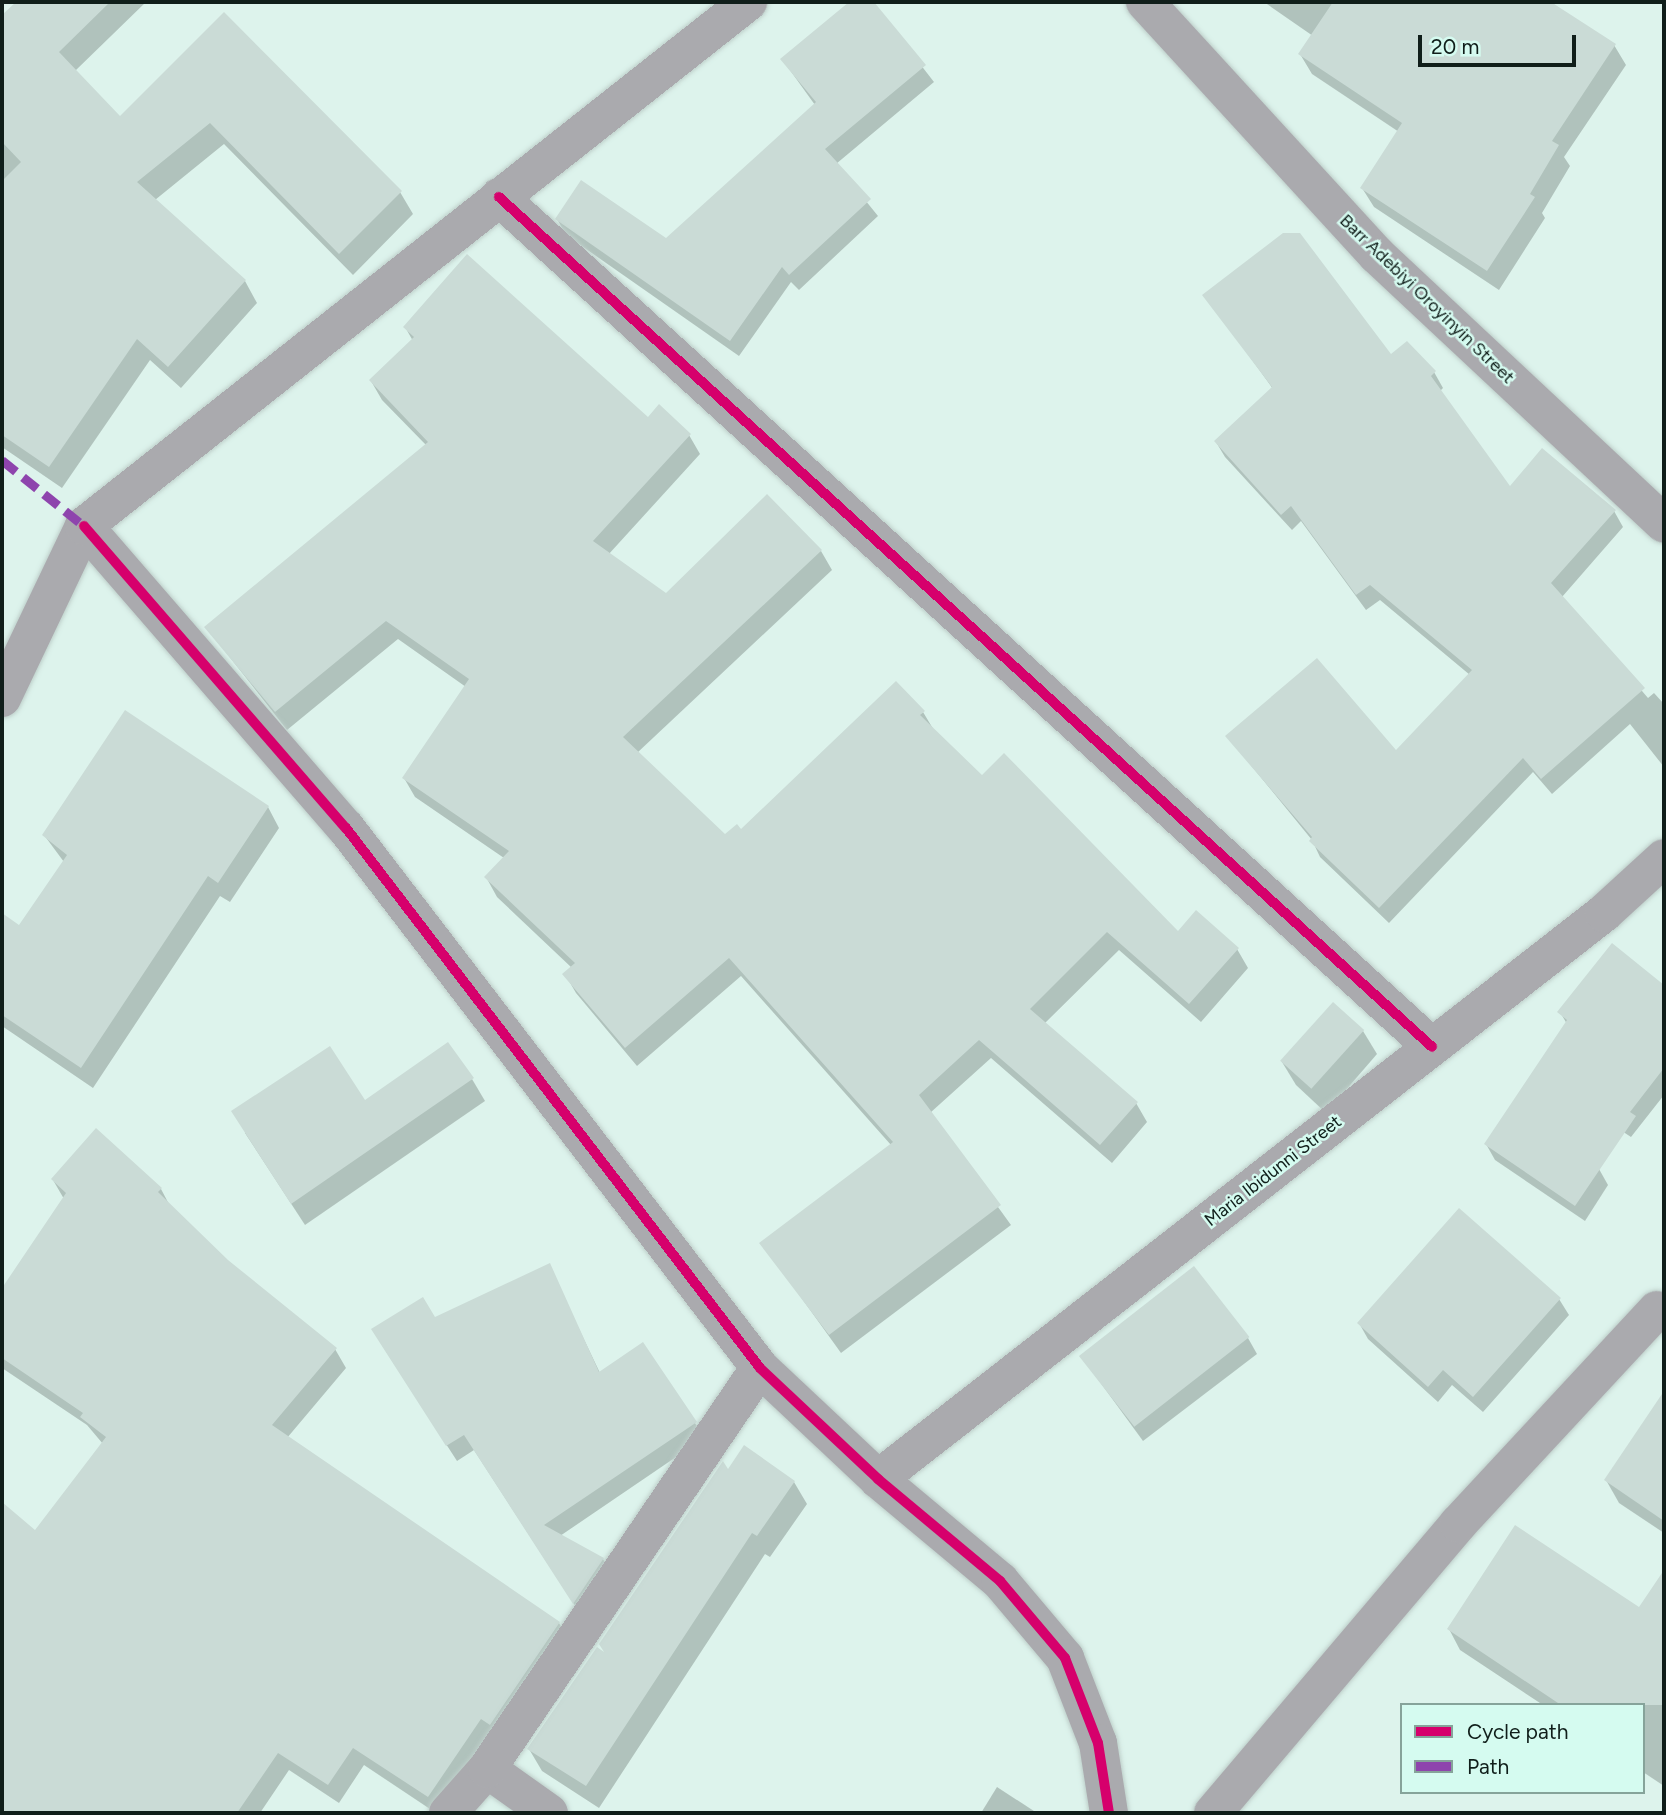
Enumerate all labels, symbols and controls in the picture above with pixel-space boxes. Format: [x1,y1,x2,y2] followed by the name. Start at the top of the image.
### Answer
[1421,21,1578,65] scale bar
[1431,34,1479,59] text: 20 m
[1335,210,1519,388] street label: Barr Adebiyi Oroyinyin Street
[1200,1111,1346,1231] street label: Maria Ibidunni Street
[1400,1703,1645,1794] legend
[1467,1719,1568,1744] text: Cycle path
[1467,1754,1509,1779] text: Path

